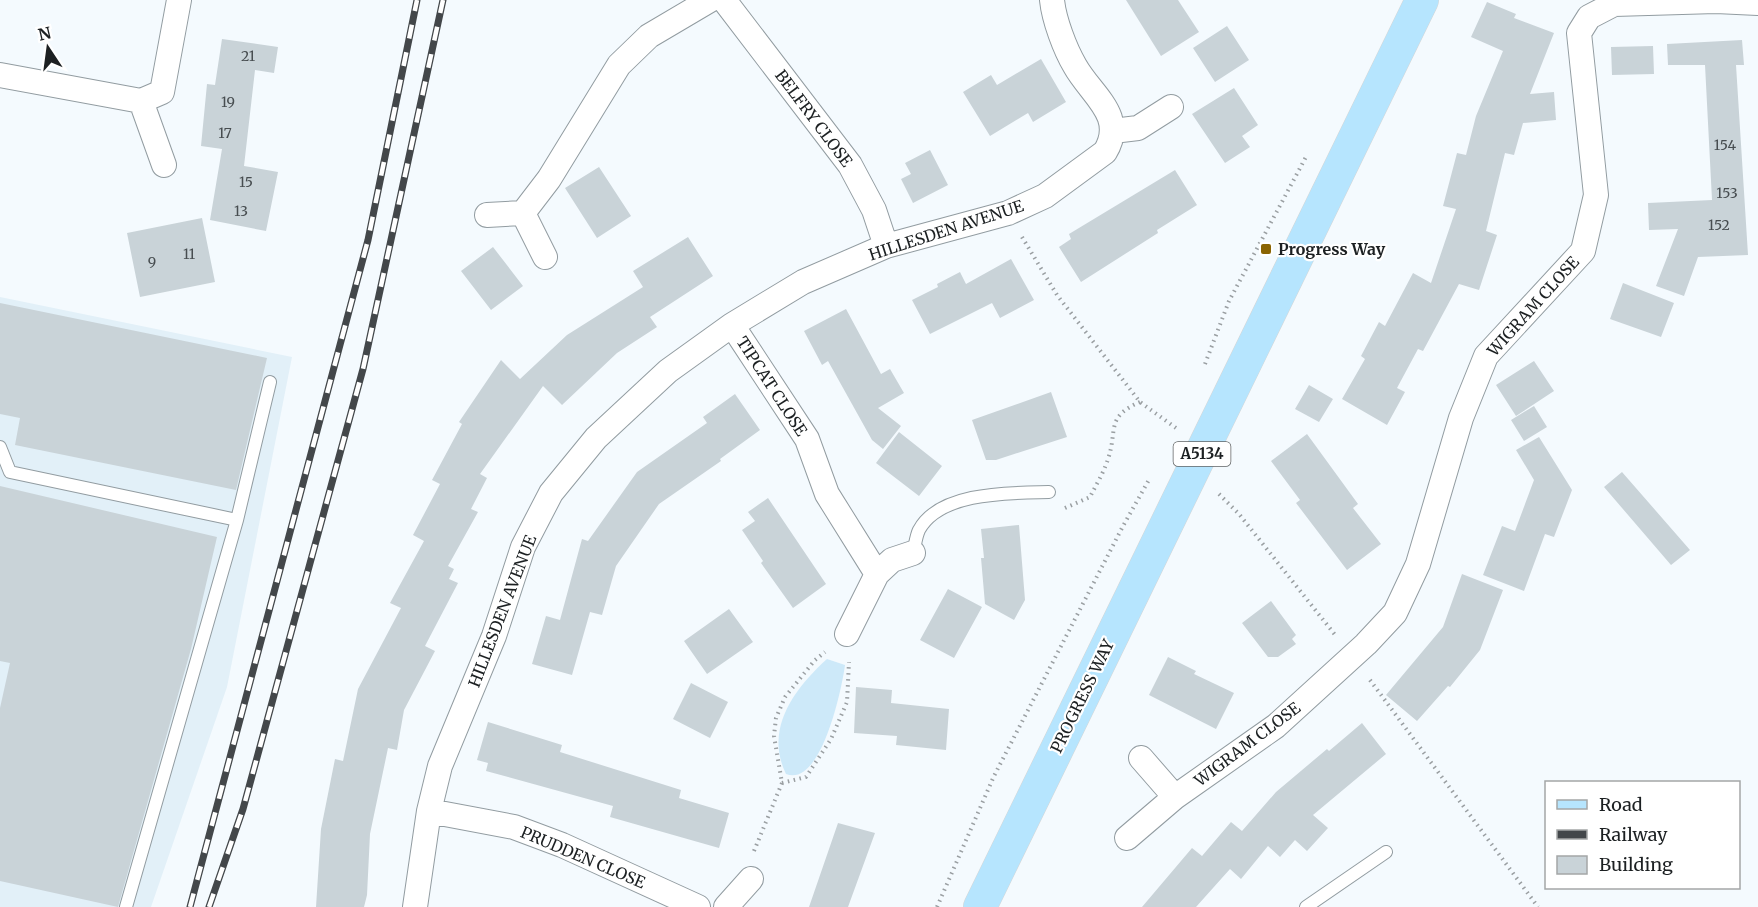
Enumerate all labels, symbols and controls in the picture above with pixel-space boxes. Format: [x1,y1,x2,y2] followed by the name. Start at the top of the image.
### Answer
[18,18,78,78] north arrow
[36,22,53,45] text: N
[241,47,255,65] house number: 21
[771,66,857,171] street label: BELFRY CLOSE
[221,93,235,111] house number: 19
[218,124,232,142] house number: 17
[1714,136,1737,154] house number: 154
[239,173,253,191] house number: 15
[1716,184,1738,202] house number: 153
[866,195,1027,264] street label: HILLESDEN AVENUE
[234,202,248,220] house number: 13
[1708,216,1730,234] house number: 152
[1278,239,1386,259] place label: Progress Way
[1259,242,1273,256] marker: Progress Way
[183,245,195,263] house number: 11
[1482,251,1584,361] street label: WIGRAM CLOSE
[148,253,156,271] house number: 9
[732,332,812,440] street label: TIPCAT CLOSE
[1174,442,1230,466] road number: A5134
[464,531,541,690] street label: HILLESDEN AVENUE
[1046,635,1118,756] street label: PROGRESS WAY
[1189,697,1305,791] street label: WIGRAM CLOSE
[1545,781,1740,889] legend
[1599,793,1643,816] text: Road
[518,822,649,893] street label: PRUDDEN CLOSE
[1599,823,1668,846] text: Railway
[1599,853,1673,876] text: Building

